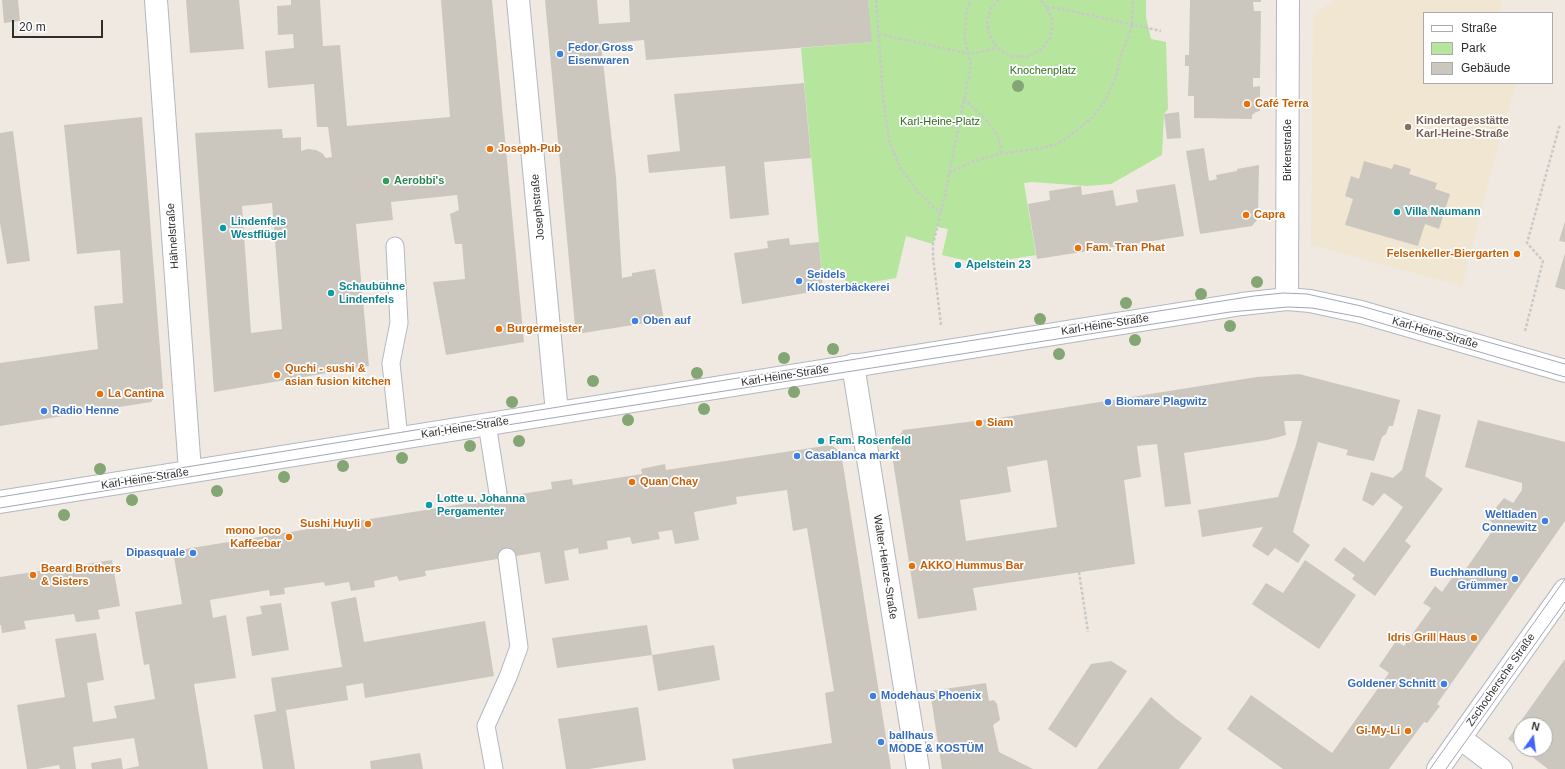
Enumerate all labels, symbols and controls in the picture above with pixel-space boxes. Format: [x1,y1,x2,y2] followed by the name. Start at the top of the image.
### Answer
[14,12,105,38] scale bar
[1423,12,1553,84] legend
[19,20,46,34] text: 20 m
[1461,21,1497,35] text: Straße
[568,41,633,67] place label: Fedor Gross Eisenwaren
[1461,41,1486,55] text: Park
[555,49,565,59] marker: Fedor Gross Eisenwaren
[1461,61,1510,75] text: Gebäude
[1010,64,1076,78] park label: Knochenplatz
[1255,97,1309,111] place label: Café Terra
[1242,99,1252,109] marker: Café Terra
[1416,114,1509,140] place label: Kindertagesstätte Karl-Heine-Straße
[900,115,980,129] park label: Karl-Heine-Platz
[1281,119,1295,181] street label: Birkenstraße
[1403,122,1413,132] marker: Kindertagesstätte Karl-Heine-Straße
[498,142,561,156] place label: Joseph-Pub
[485,144,495,154] marker: Joseph-Pub
[529,173,547,241] street label: Josephstraße
[394,174,444,188] place label: Aerobbi's
[381,176,391,186] marker: Aerobbi's
[164,203,182,269] street label: Hähnelstraße
[1405,205,1481,219] place label: Villa Naumann
[1392,207,1402,217] marker: Villa Naumann
[1254,208,1285,222] place label: Capra
[1241,210,1251,220] marker: Capra
[231,215,286,241] place label: Lindenfels Westflügel
[218,223,228,233] marker: Lindenfels Westflügel
[1086,241,1165,255] place label: Fam. Tran Phat
[1073,243,1083,253] marker: Fam. Tran Phat
[1387,247,1509,261] place label: Felsenkeller-Biergarten
[1512,249,1522,259] marker: Felsenkeller-Biergarten
[966,258,1031,272] place label: Apelstein 23
[953,260,963,270] marker: Apelstein 23
[807,268,890,294] place label: Seidels Klosterbäckerei
[794,276,804,286] marker: Seidels Klosterbäckerei
[339,280,405,306] place label: Schaubühne Lindenfels
[326,288,336,298] marker: Schaubühne Lindenfels
[1060,312,1150,338] street label: Karl-Heine-Straße
[643,314,691,328] place label: Oben auf
[1391,314,1479,352] street label: Karl-Heine-Straße
[630,316,640,326] marker: Oben auf
[507,322,582,336] place label: Burgermeister
[494,324,504,334] marker: Burgermeister
[285,362,391,388] place label: Quchi - sushi & asian fusion kitchen
[740,363,830,389] street label: Karl-Heine-Straße
[272,370,282,380] marker: Quchi - sushi & asian fusion kitchen
[108,387,164,401] place label: La Cantina
[95,389,105,399] marker: La Cantina
[1116,395,1207,409] place label: Biomare Plagwitz
[1103,397,1113,407] marker: Biomare Plagwitz
[52,404,119,418] place label: Radio Henne
[39,406,49,416] marker: Radio Henne
[420,415,510,441] street label: Karl-Heine-Straße
[987,416,1013,430] place label: Siam
[974,418,984,428] marker: Siam
[829,434,911,448] place label: Fam. Rosenfeld
[816,436,826,446] marker: Fam. Rosenfeld
[805,449,899,463] place label: Casablanca markt
[792,451,802,461] marker: Casablanca markt
[100,466,190,492] street label: Karl-Heine-Straße
[640,475,698,489] place label: Quan Chay
[627,477,637,487] marker: Quan Chay
[437,492,525,518] place label: Lotte u. Johanna Pergamenter
[424,500,434,510] marker: Lotte u. Johanna Pergamenter
[1482,508,1537,534] place label: Weltladen Connewitz
[870,514,900,620] street label: Walter-Heinze-Straße
[1540,516,1550,526] marker: Weltladen Connewitz
[300,517,360,531] place label: Sushi Huyli
[363,519,373,529] marker: Sushi Huyli
[225,524,281,550] place label: mono loco Kaffeebar
[284,532,294,542] marker: mono loco Kaffeebar
[126,546,185,560] place label: Dipasquale
[188,548,198,558] marker: Dipasquale
[920,559,1024,573] place label: AKKO Hummus Bar
[907,561,917,571] marker: AKKO Hummus Bar
[41,562,121,588] place label: Beard Brothers & Sisters
[1430,566,1507,592] place label: Buchhandlung Grümmer
[28,570,38,580] marker: Beard Brothers & Sisters
[1510,574,1520,584] marker: Buchhandlung Grümmer
[1388,631,1466,645] place label: Idris Grill Haus
[1464,631,1538,729] street label: Zschochersche Straße
[1469,633,1479,643] marker: Idris Grill Haus
[1347,677,1436,691] place label: Goldener Schnitt
[1439,679,1449,689] marker: Goldener Schnitt
[881,689,981,703] place label: Modehaus Phoenix
[868,691,878,701] marker: Modehaus Phoenix
[1513,717,1553,757] north arrow
[1530,720,1541,733] text: N
[1356,724,1400,738] place label: Gi-My-Li
[1403,726,1413,736] marker: Gi-My-Li
[889,729,984,755] place label: ballhaus MODE & KOSTÜM
[876,737,886,747] marker: ballhaus MODE & KOSTÜM

